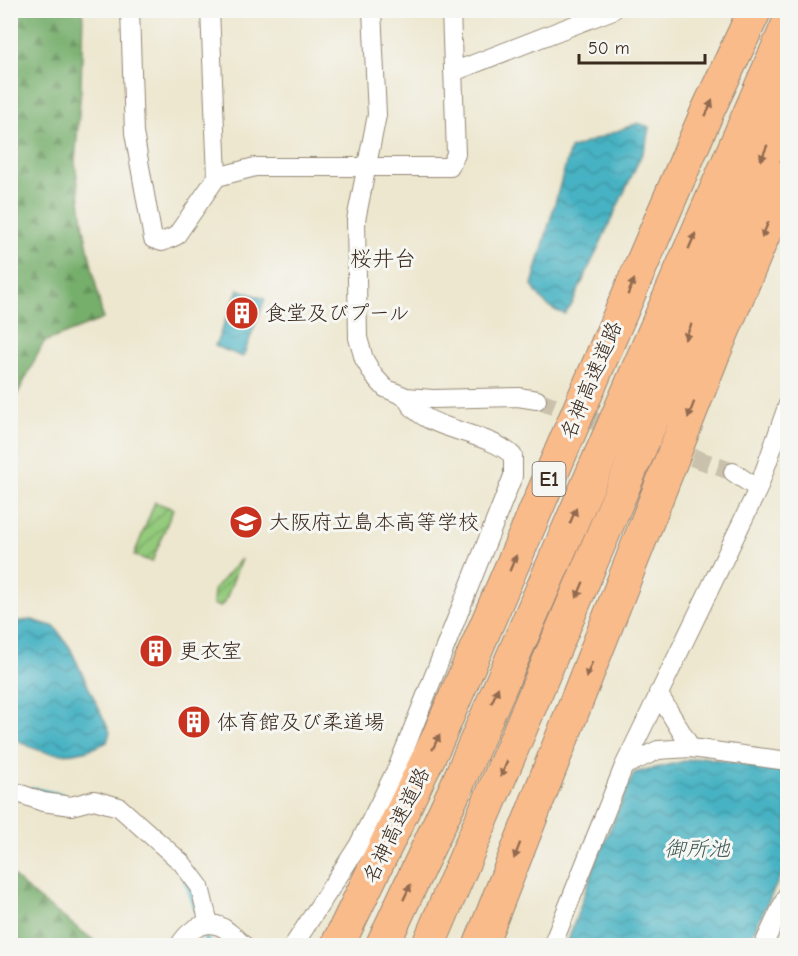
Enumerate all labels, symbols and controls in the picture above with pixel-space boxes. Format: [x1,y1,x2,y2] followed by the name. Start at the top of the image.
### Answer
[579,27,705,65] scale bar
[588,38,630,59] text: 50 m
[704,99,714,117] one-way arrow
[759,144,769,162] one-way arrow
[760,221,769,239] one-way arrow
[687,232,697,250] one-way arrow
[350,246,416,272] district label: 桜井台
[627,278,637,296] one-way arrow
[224,295,260,331] building icon: 食堂及びプール
[265,301,409,325] place label: 食堂及びプール
[555,317,627,443] street label: 名神高速道路
[683,324,693,342] one-way arrow
[686,401,695,419] one-way arrow
[532,462,566,496] road number: E1
[228,504,264,540] school or university icon: 大阪府立島本高等学校
[568,507,578,525] one-way arrow
[269,510,479,534] place label: 大阪府立島本高等学校
[508,553,518,571] one-way arrow
[575,581,585,599] one-way arrow
[138,633,174,669] building icon: 更衣室
[179,639,242,663] place label: 更衣室
[583,661,593,679] one-way arrow
[491,687,500,704] one-way arrow
[176,704,212,740] building icon: 体育館及び柔道場
[217,710,385,734] place label: 体育館及び柔道場
[431,733,440,750] one-way arrow
[499,761,509,779] one-way arrow
[358,763,434,887] street label: 名神高速道路
[664,836,731,862] water label: 御所池
[512,843,522,861] one-way arrow
[402,884,411,901] one-way arrow

